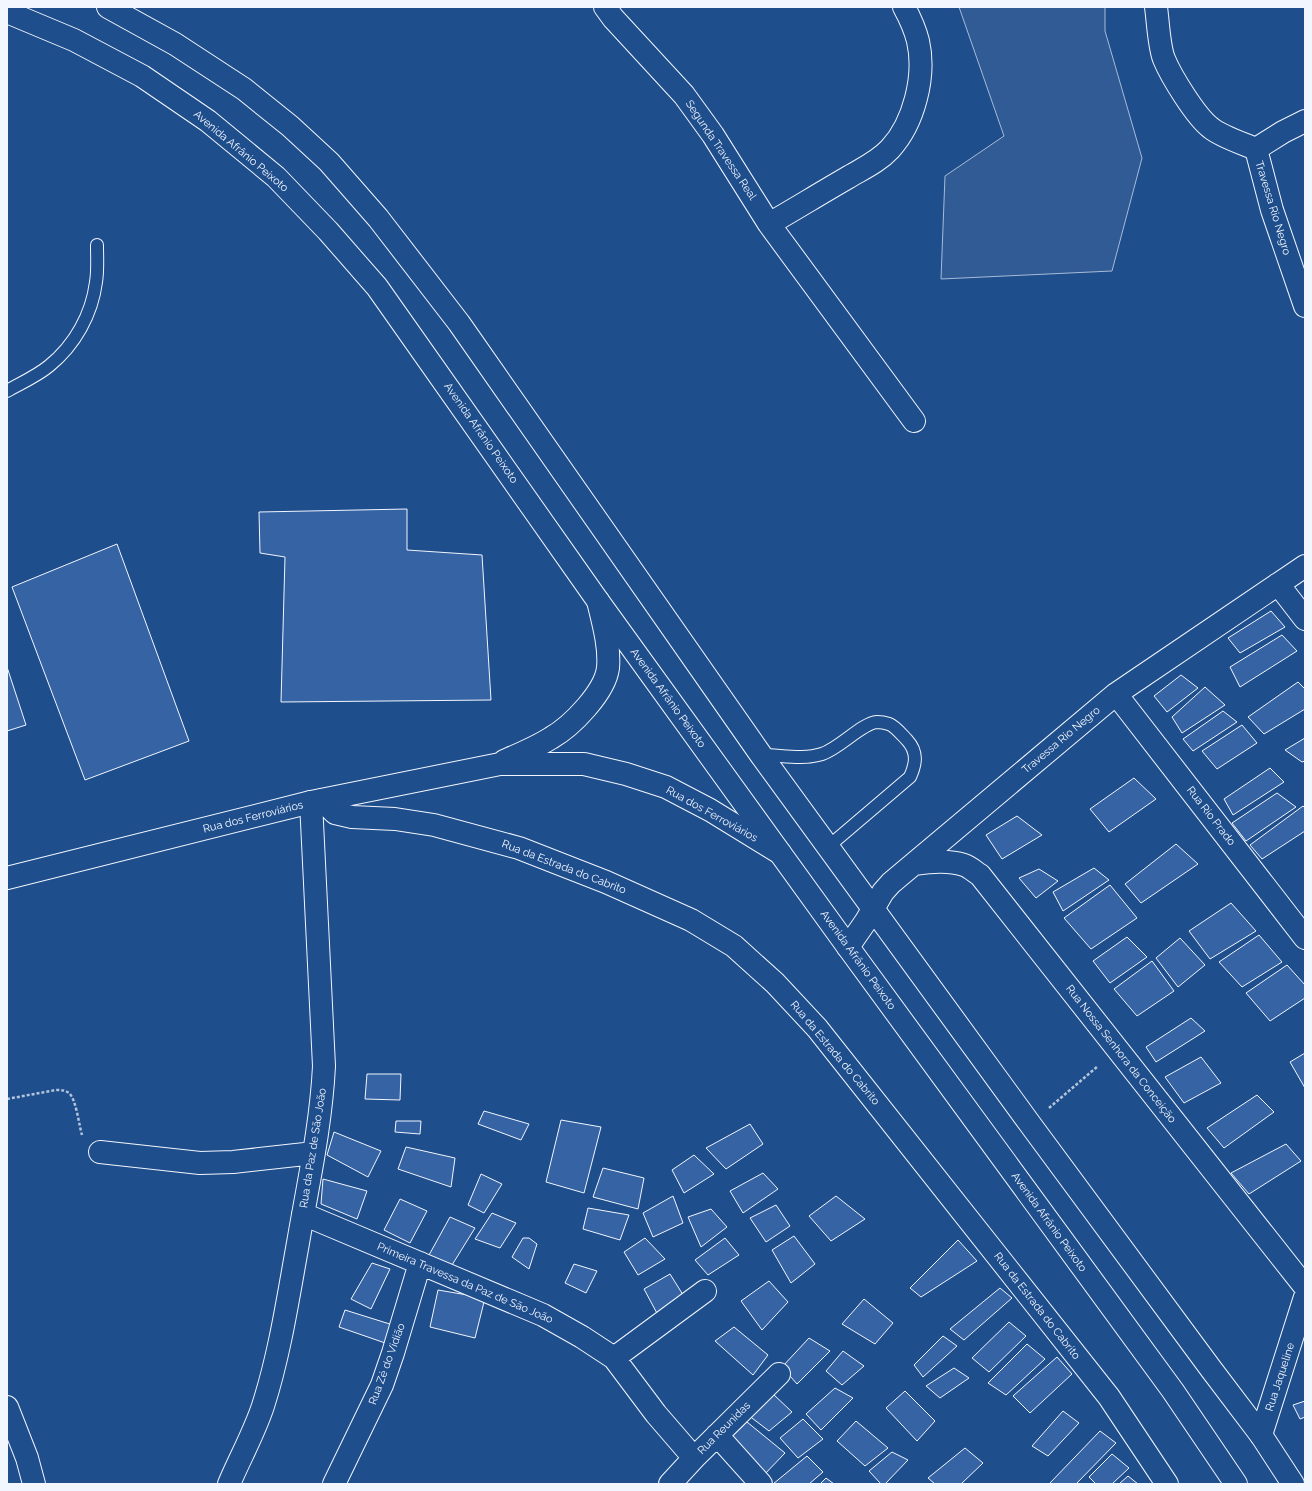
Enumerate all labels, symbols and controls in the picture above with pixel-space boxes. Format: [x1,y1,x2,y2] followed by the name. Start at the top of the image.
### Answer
[683,98,759,202] street label: Segunda Travessa Real
[191,108,291,195] street label: Avenida Afrânio Peixoto
[1253,159,1294,257] street label: Travessa Rio Negro
[441,380,521,486] street label: Avenida Afrânio Peixoto
[628,646,709,751] street label: Avenida Afrânio Peixoto
[1019,703,1103,776] street label: Travessa Rio Negro
[664,783,760,845] street label: Rua dos Ferroviários
[1184,784,1238,848] street label: Rua Rio Prado
[202,798,304,836] street label: Rua dos Ferroviários
[500,837,628,897] street label: Rua da Estrada do Cabrito
[818,908,899,1013] street label: Avenida Afrânio Peixoto
[1063,982,1179,1126] street label: Rua Nossa Senhora da Conceição
[788,998,883,1108] street label: Rua da Estrada do Cabrito
[297,1087,329,1209] street label: Rua da Paz de São João
[1009,1170,1090,1275] street label: Avenida Afrânio Peixoto
[375,1240,555,1326] street label: Primeira Travessa da Paz de São João
[991,1250,1083,1362] street label: Rua da Estrada do Cabrito
[366,1321,408,1407] street label: Rua Zé do Vidião
[1263,1341,1297,1413] street label: Rua Jaqueline
[695,1399,753,1457] street label: Rua Reunidas

